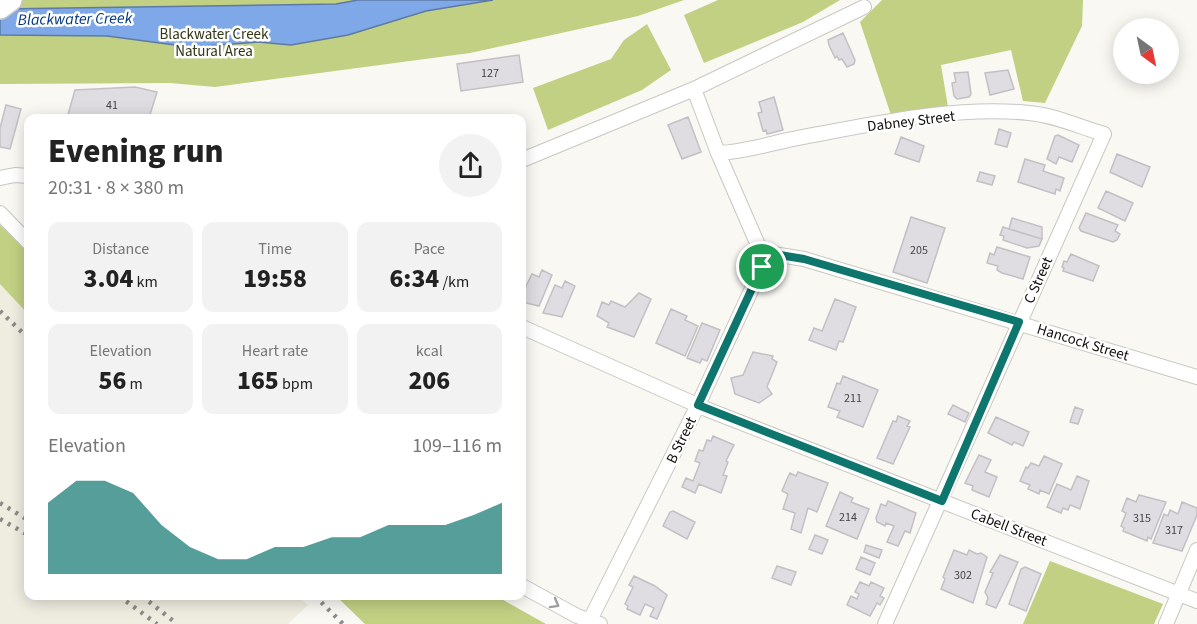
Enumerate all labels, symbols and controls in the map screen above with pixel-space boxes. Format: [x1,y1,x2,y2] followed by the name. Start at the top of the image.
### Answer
[18,7,133,31] water label: Blackwater Creek
[1113,18,1179,84] north arrow
[1113,18,1179,84] map controls
[160,24,269,62] park label: Blackwater Creek Natural Area
[481,65,499,82] house number: 127
[106,97,118,114] house number: 41
[866,106,956,137] street label: Dabney Street
[48,128,224,175] text: Evening run
[439,134,502,197] button: share
[48,174,184,202] text: 20:31 · 8 × 380 m
[92,238,149,260] text: Distance
[258,238,292,260] text: Time
[414,238,445,260] text: Pace
[736,241,787,292] pin
[910,242,928,259] house number: 205
[745,250,778,283] icon: arrive
[1019,253,1058,307] street label: C Street
[84,260,133,297] text: 3.04
[243,260,307,297] text: 19:58
[389,260,439,297] text: 6:34
[133,271,158,293] text: km
[439,271,469,293] text: /km
[1034,319,1131,366] street label: Hancock Street
[90,340,152,362] text: Elevation
[242,340,308,362] text: Heart rate
[416,340,443,362] text: kcal
[99,362,126,399] text: 56
[237,362,279,399] text: 165
[408,362,450,399] text: 206
[126,373,143,395] text: m
[279,373,313,395] text: bpm
[844,390,862,407] house number: 211
[661,413,702,467] street label: B Street
[48,432,126,460] text: Elevation
[412,432,502,460] text: 109–116 m
[968,503,1050,552] street label: Cabell Street
[839,509,857,526] house number: 214
[1133,510,1151,527] house number: 315
[1165,522,1183,539] house number: 317
[954,567,972,584] house number: 302
[549,597,560,609] one-way arrow

